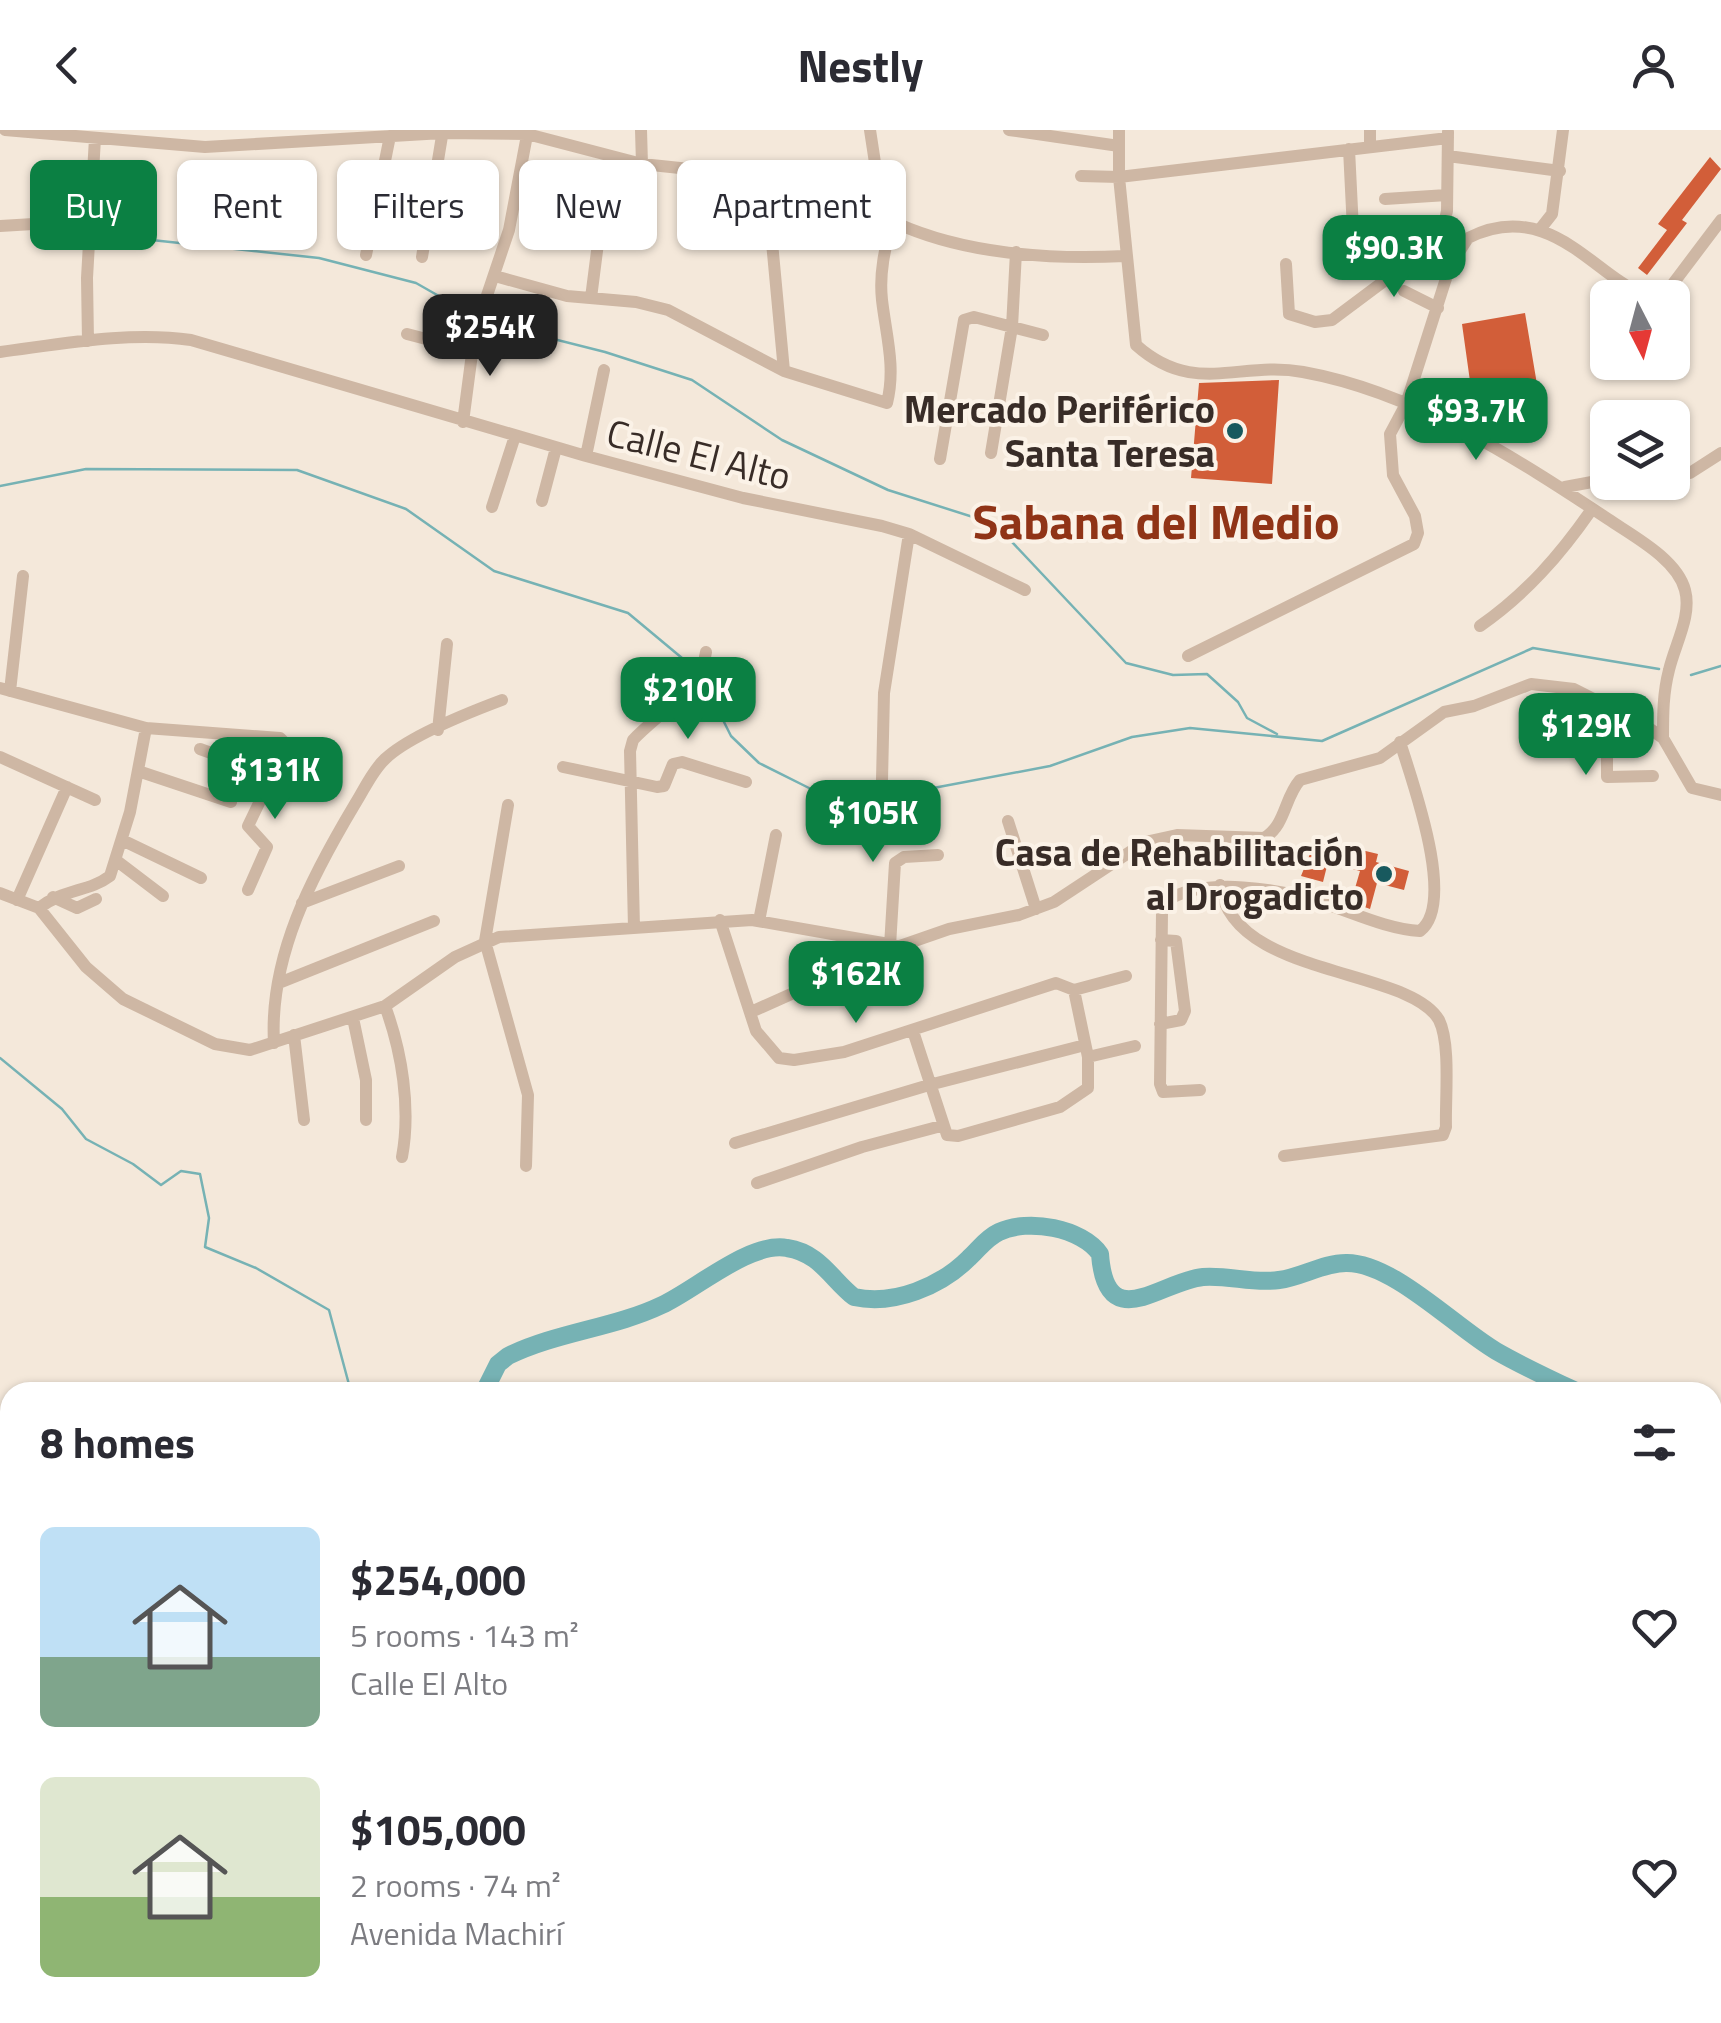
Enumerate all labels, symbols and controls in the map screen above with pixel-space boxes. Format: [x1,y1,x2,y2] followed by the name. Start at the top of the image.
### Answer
[797,31,924,99] text: Nestly
[40,38,95,93] icon: back
[1626,38,1681,93] icon: person
[30,160,157,250] chip: Buy
[177,160,317,250] chip: Rent
[337,160,499,250] chip: Filters
[519,160,657,250] chip: New
[677,160,906,250] chip: Apartment
[1313,215,1475,300] pin: $90.3K
[1345,223,1443,271] text: $90.3K
[1590,280,1690,380] north arrow
[1590,280,1690,500] map controls
[420,294,560,379] pin: $254K
[445,302,535,350] text: $254K
[1395,378,1557,463] pin: $93.7K
[904,380,1215,482] place label: Mercado Periférico Santa Teresa
[1427,386,1525,434] text: $93.7K
[1590,400,1690,500] button: layers
[601,403,797,505] street label: Calle El Alto
[1224,420,1246,442] marker: Mercado Periférico Santa Teresa
[973,485,1339,558] district label: Sabana del Medio
[618,657,758,742] pin: $210K
[643,665,733,713] text: $210K
[1516,693,1656,778] pin: $129K
[1541,701,1631,749] text: $129K
[205,737,345,822] pin: $131K
[230,745,320,793] text: $131K
[803,780,943,865] pin: $105K
[828,788,918,836] text: $105K
[995,823,1364,925] place label: Casa de Rehabilitación al Drogadicto
[1373,863,1395,885] marker: Casa de Rehabilitación al Drogadicto
[786,941,926,1026] pin: $162K
[811,949,901,997] text: $162K
[40,1410,195,1474] text: 8 homes
[1627,1415,1682,1470] icon: filters
[350,1547,526,1611] text: $254,000
[120,1567,240,1687] icon: home
[1627,1600,1682,1655] icon: heart
[350,1611,579,1659] text: 5 rooms · 143 m²
[350,1659,508,1707] text: Calle El Alto
[350,1797,526,1861] text: $105,000
[120,1817,240,1937] icon: home
[1627,1850,1682,1905] icon: heart
[350,1861,561,1909] text: 2 rooms · 74 m²
[350,1909,563,1957] text: Avenida Machirí

